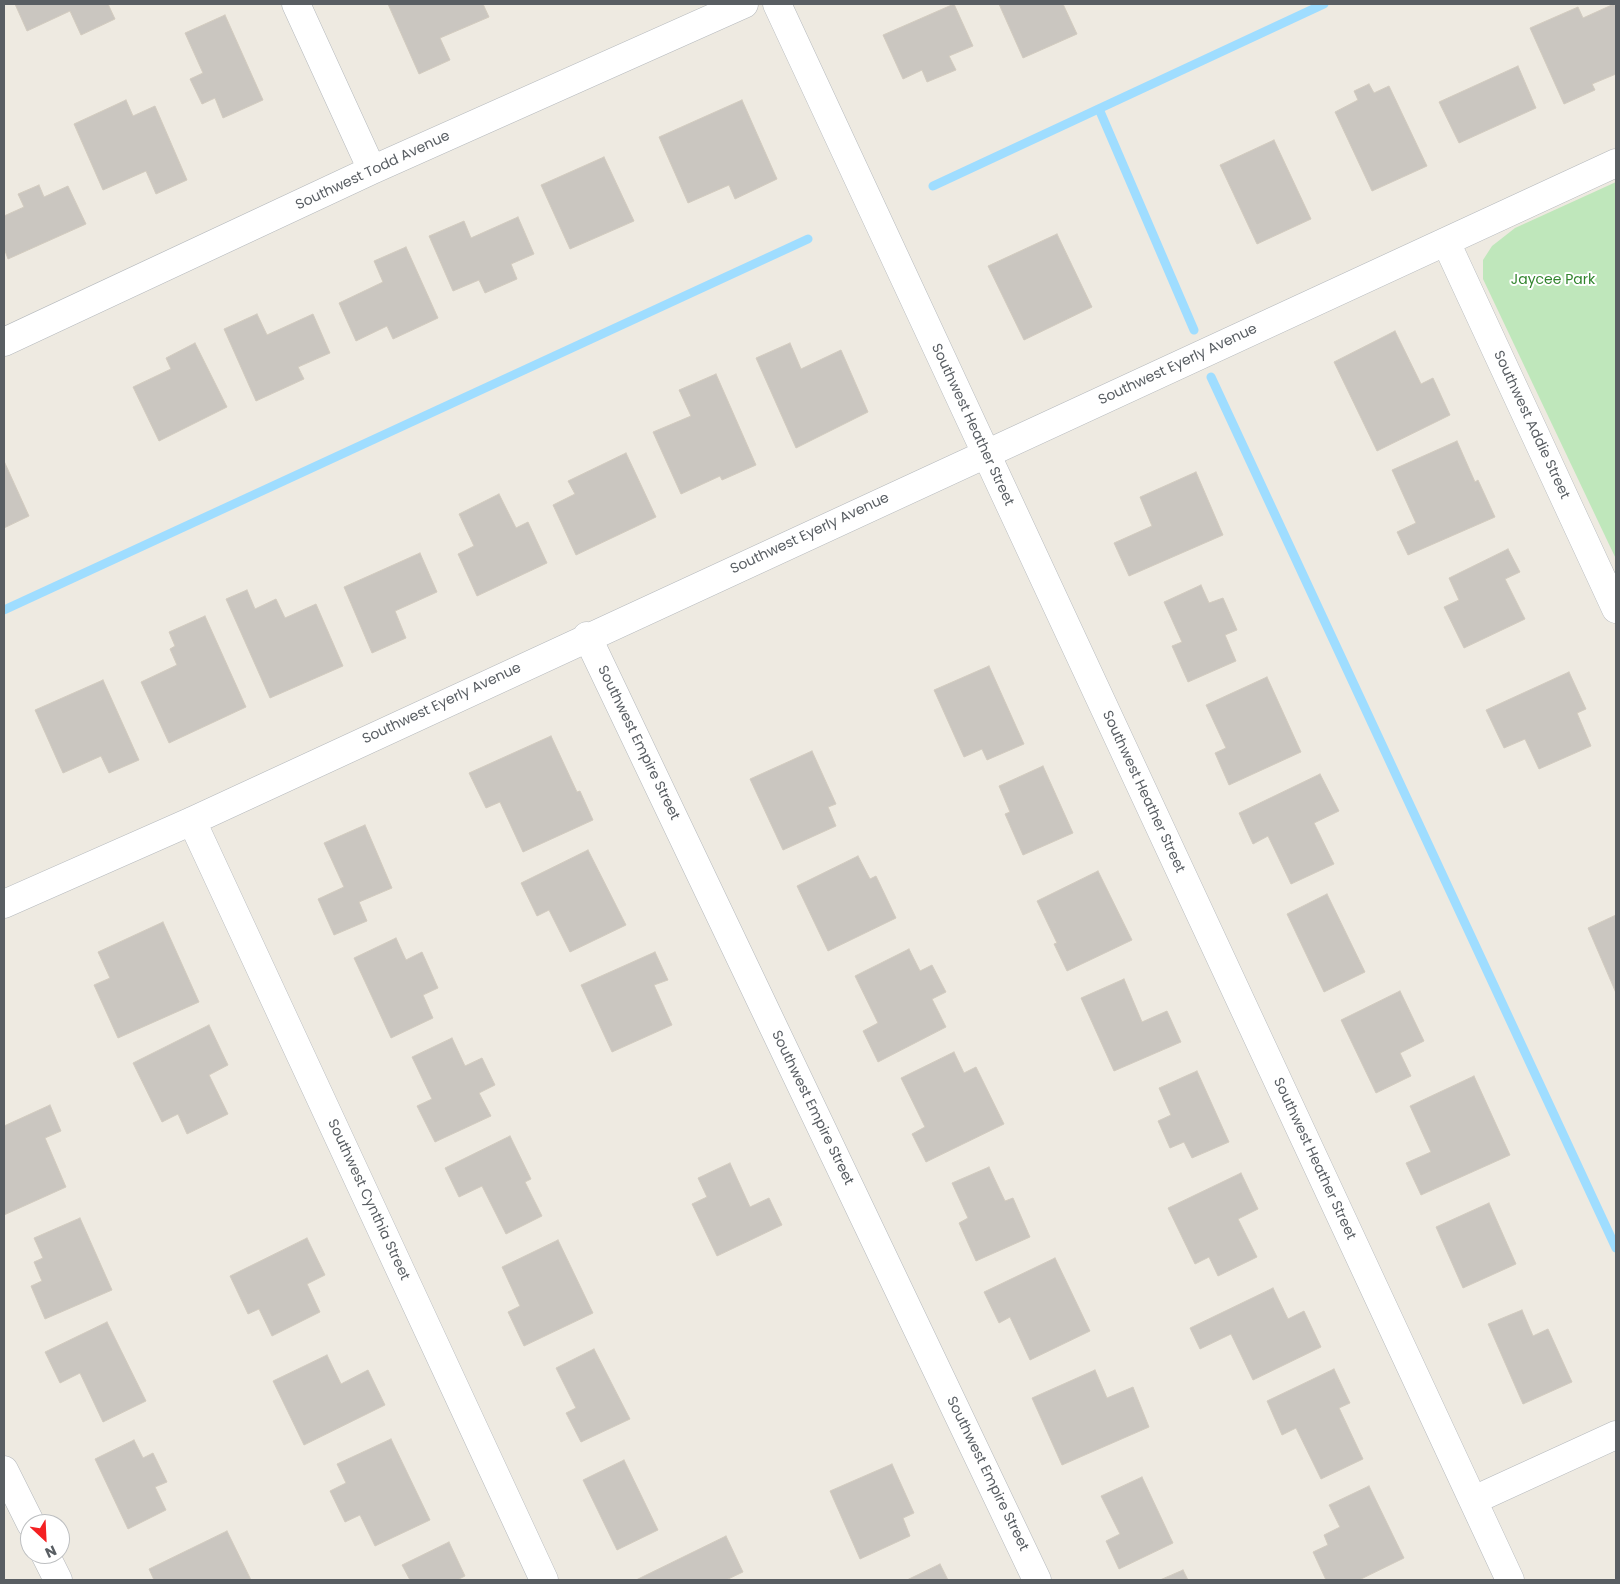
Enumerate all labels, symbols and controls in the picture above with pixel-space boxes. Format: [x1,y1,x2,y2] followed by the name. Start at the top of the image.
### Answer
[293,128,453,214] street label: Southwest Todd Avenue
[1511,272,1595,288] park label: Jaycee Park
[1096,321,1260,409] street label: Southwest Eyerly Avenue
[927,341,1017,509] street label: Southwest Heather Street
[1489,348,1573,502] street label: Southwest Addie Street
[728,490,892,578] street label: Southwest Eyerly Avenue
[360,660,524,748] street label: Southwest Eyerly Avenue
[593,663,683,823] street label: Southwest Empire Street
[1098,708,1188,876] street label: Southwest Heather Street
[767,1028,857,1188] street label: Southwest Empire Street
[1269,1075,1359,1243] street label: Southwest Heather Street
[323,1117,413,1283] street label: Southwest Cynthia Street
[942,1394,1032,1554] street label: Southwest Empire Street
[20,1514,70,1564] north arrow
[42,1540,60,1563] text: N

